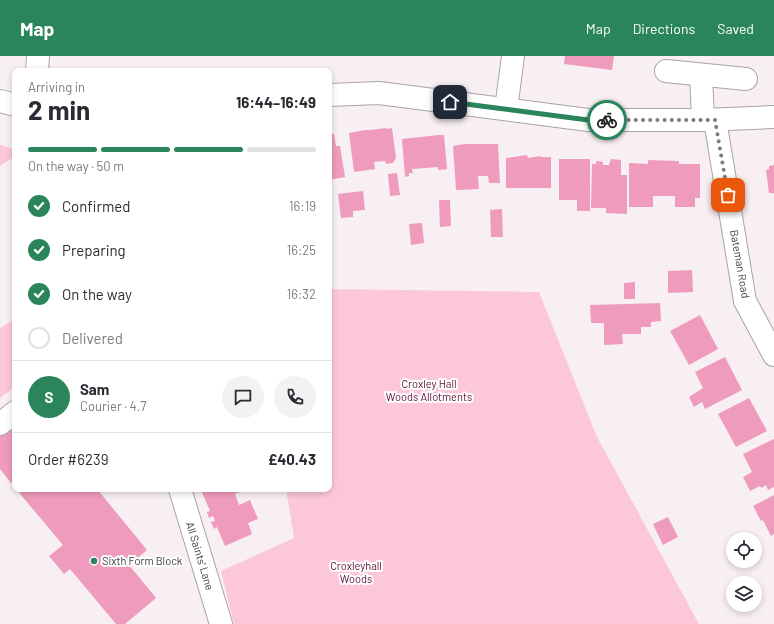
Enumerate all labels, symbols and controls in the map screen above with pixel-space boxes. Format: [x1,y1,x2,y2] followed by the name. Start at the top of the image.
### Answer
[20,17,54,40] text: Map
[586,20,611,37] text: Map
[633,20,695,37] text: Directions
[717,20,754,37] text: Saved
[28,79,85,95] text: Arriving in
[433,85,467,119] pin
[439,91,461,113] icon: home
[236,93,316,111] text: 16:44–16:49
[28,94,90,125] text: 2 min
[587,100,627,140] courier
[596,109,618,131] icon: bike
[28,158,124,174] text: On the way · 50 m
[711,178,745,212] pin
[717,184,739,206] icon: bag
[28,195,50,217] icon: check
[62,197,130,215] text: Confirmed
[289,198,316,214] text: 16:19
[728,229,753,299] street label: Bateman Road
[28,239,50,261] icon: check
[62,241,126,259] text: Preparing
[287,242,316,258] text: 16:25
[28,283,50,305] icon: check
[62,285,132,303] text: On the way
[287,286,316,302] text: 16:32
[62,329,123,347] text: Delivered
[222,376,264,418] button: chat
[274,376,316,418] button: phone
[386,377,472,403] park label: Croxley Hall Woods Allotments
[80,380,109,398] text: Sam
[45,388,53,406] text: S
[80,398,147,414] text: Courier · 4.7
[28,450,108,468] text: Order #6239
[268,450,316,468] text: £40.43
[184,520,217,592] street label: All Saints' Lane
[726,532,762,612] map controls
[726,532,762,568] button: locate
[102,554,183,567] place label: Sixth Form Block
[89,556,99,566] marker: Sixth Form Block
[330,559,382,585] park label: Croxleyhall Woods
[726,576,762,612] button: layers

